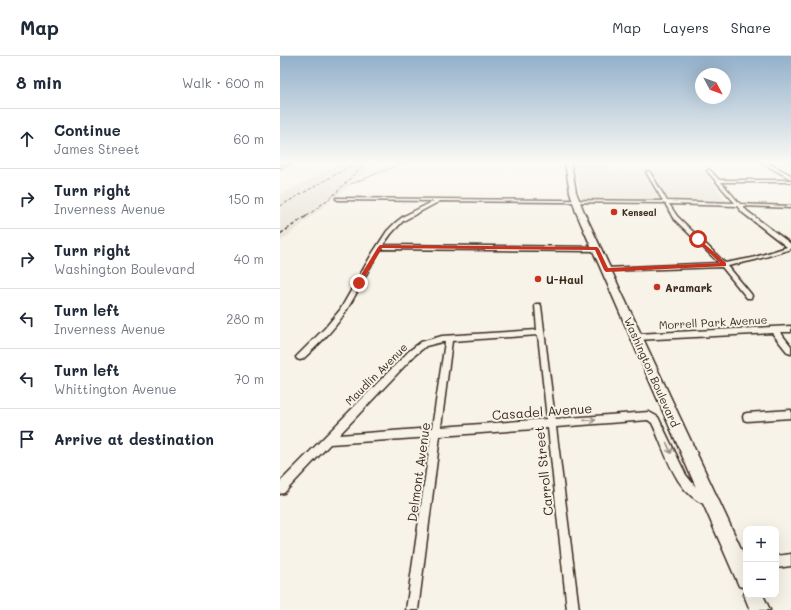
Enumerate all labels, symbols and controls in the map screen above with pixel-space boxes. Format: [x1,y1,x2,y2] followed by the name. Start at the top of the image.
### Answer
[20,15,59,40] text: Map
[612,18,641,37] text: Map
[663,18,709,37] text: Layers
[731,18,771,37] text: Share
[695,68,731,104] north arrow
[16,71,62,93] text: 8 min
[182,74,264,91] text: Walk · 600 m
[54,120,121,140] text: Continue
[16,128,38,150] icon: ahead
[234,130,264,147] text: 60 m
[54,140,140,157] text: James Street
[54,180,131,200] text: Turn right
[16,188,38,210] icon: right
[228,190,264,207] text: 150 m
[54,200,165,217] text: Inverness Avenue
[609,207,619,217] marker: Kenseal
[622,207,656,218] place label: Kenseal
[689,230,707,248] route start
[54,240,131,260] text: Turn right
[16,248,38,270] icon: right
[234,250,264,267] text: 40 m
[54,260,195,277] text: Washington Boulevard
[546,272,583,287] place label: U-Haul
[350,274,368,292] route end
[533,274,543,284] marker: U-Haul
[665,280,712,295] place label: Aramark
[652,282,662,292] marker: Aramark
[54,300,119,320] text: Turn left
[16,308,38,330] icon: left
[226,310,264,327] text: 280 m
[658,312,768,332] street label: Morrell Park Avenue
[621,315,683,429] street label: Washington Boulevard
[54,320,165,337] text: Inverness Avenue
[342,339,411,408] street label: Maudlin Avenue
[54,360,119,380] text: Turn left
[16,368,38,390] icon: left
[234,370,264,387] text: 70 m
[54,380,177,397] text: Whittington Avenue
[491,399,593,423] street label: Casadel Avenue
[583,417,596,424] one-way arrow
[403,421,433,523] street label: Delmont Avenue
[530,425,556,517] street label: Carroll Street
[16,428,38,450] icon: arrive
[54,429,214,449] text: Arrive at destination
[666,442,673,454] one-way arrow
[743,526,779,598] map controls
[743,526,779,562] button: +
[743,562,779,598] button: −

